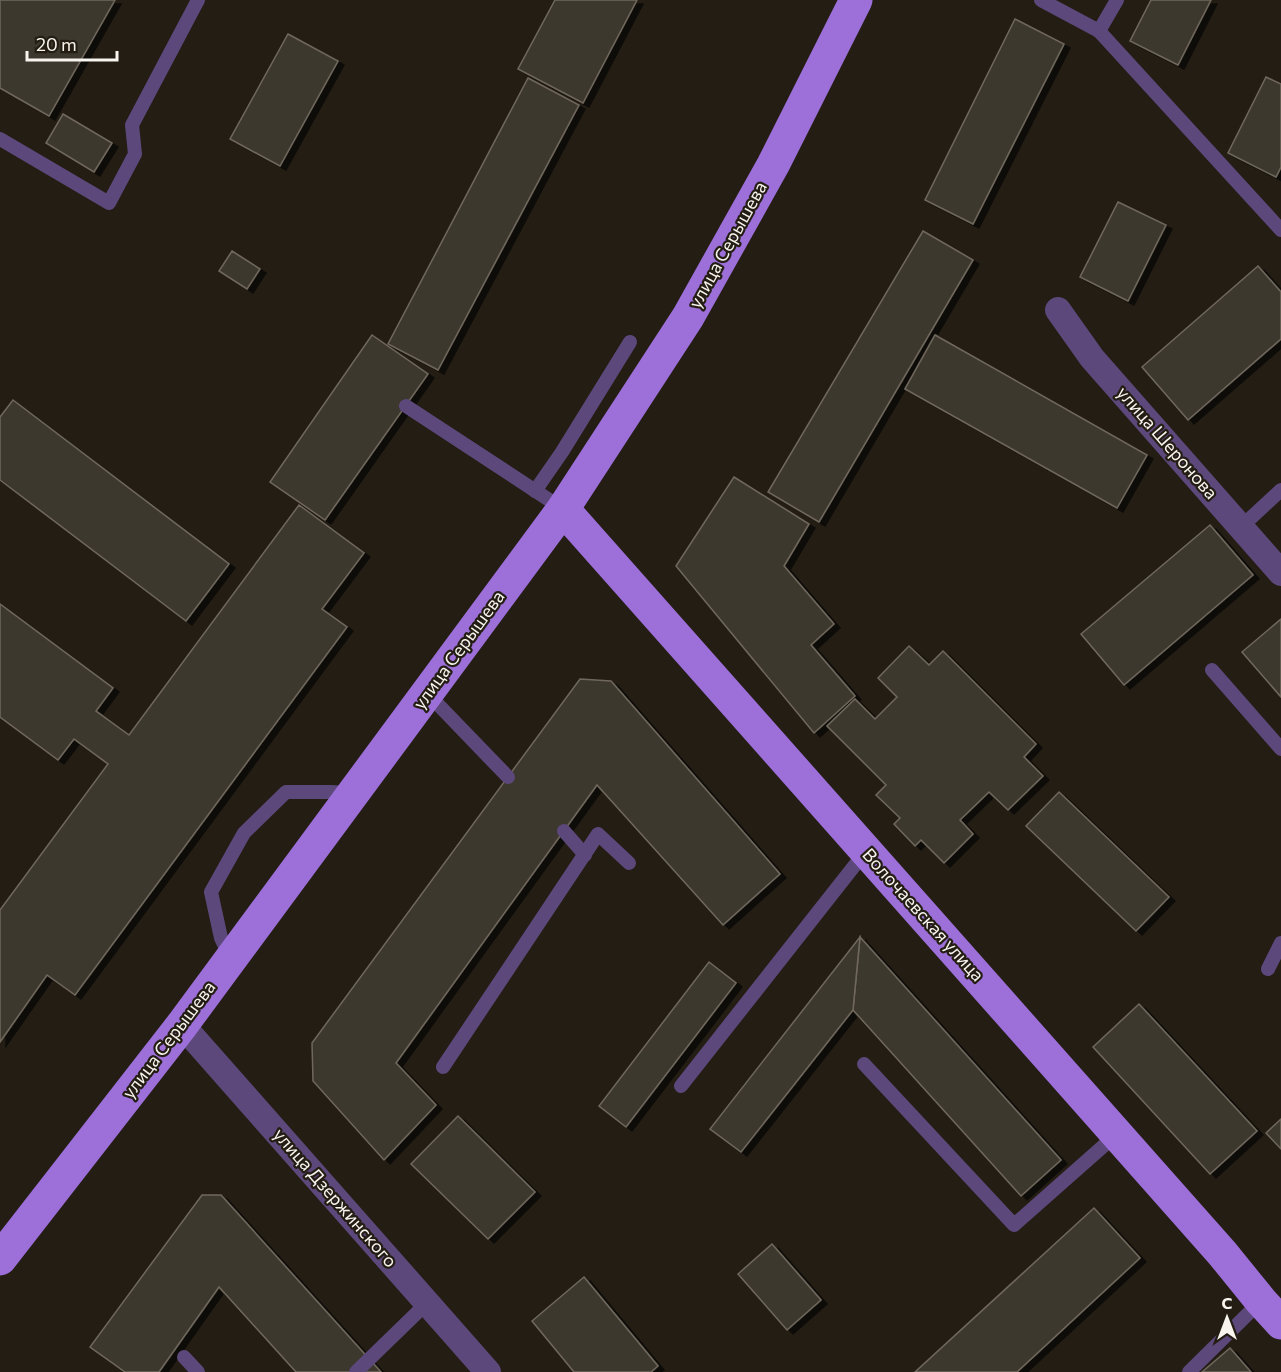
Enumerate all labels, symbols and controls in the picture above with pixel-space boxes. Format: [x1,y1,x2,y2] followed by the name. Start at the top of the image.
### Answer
[27,24,117,62] scale bar
[36,33,77,55] text: 20 m
[683,177,771,312] street label: улица Серышева
[1113,381,1223,503] street label: улица Шеронова
[408,586,509,713] street label: улица Серышева
[858,843,989,985] street label: Волочаевская улица
[117,976,220,1102] street label: улица Серышева
[269,1123,402,1271] street label: улица Дзержинского
[1197,1288,1257,1348] north arrow
[1222,1293,1233,1312] text: С

